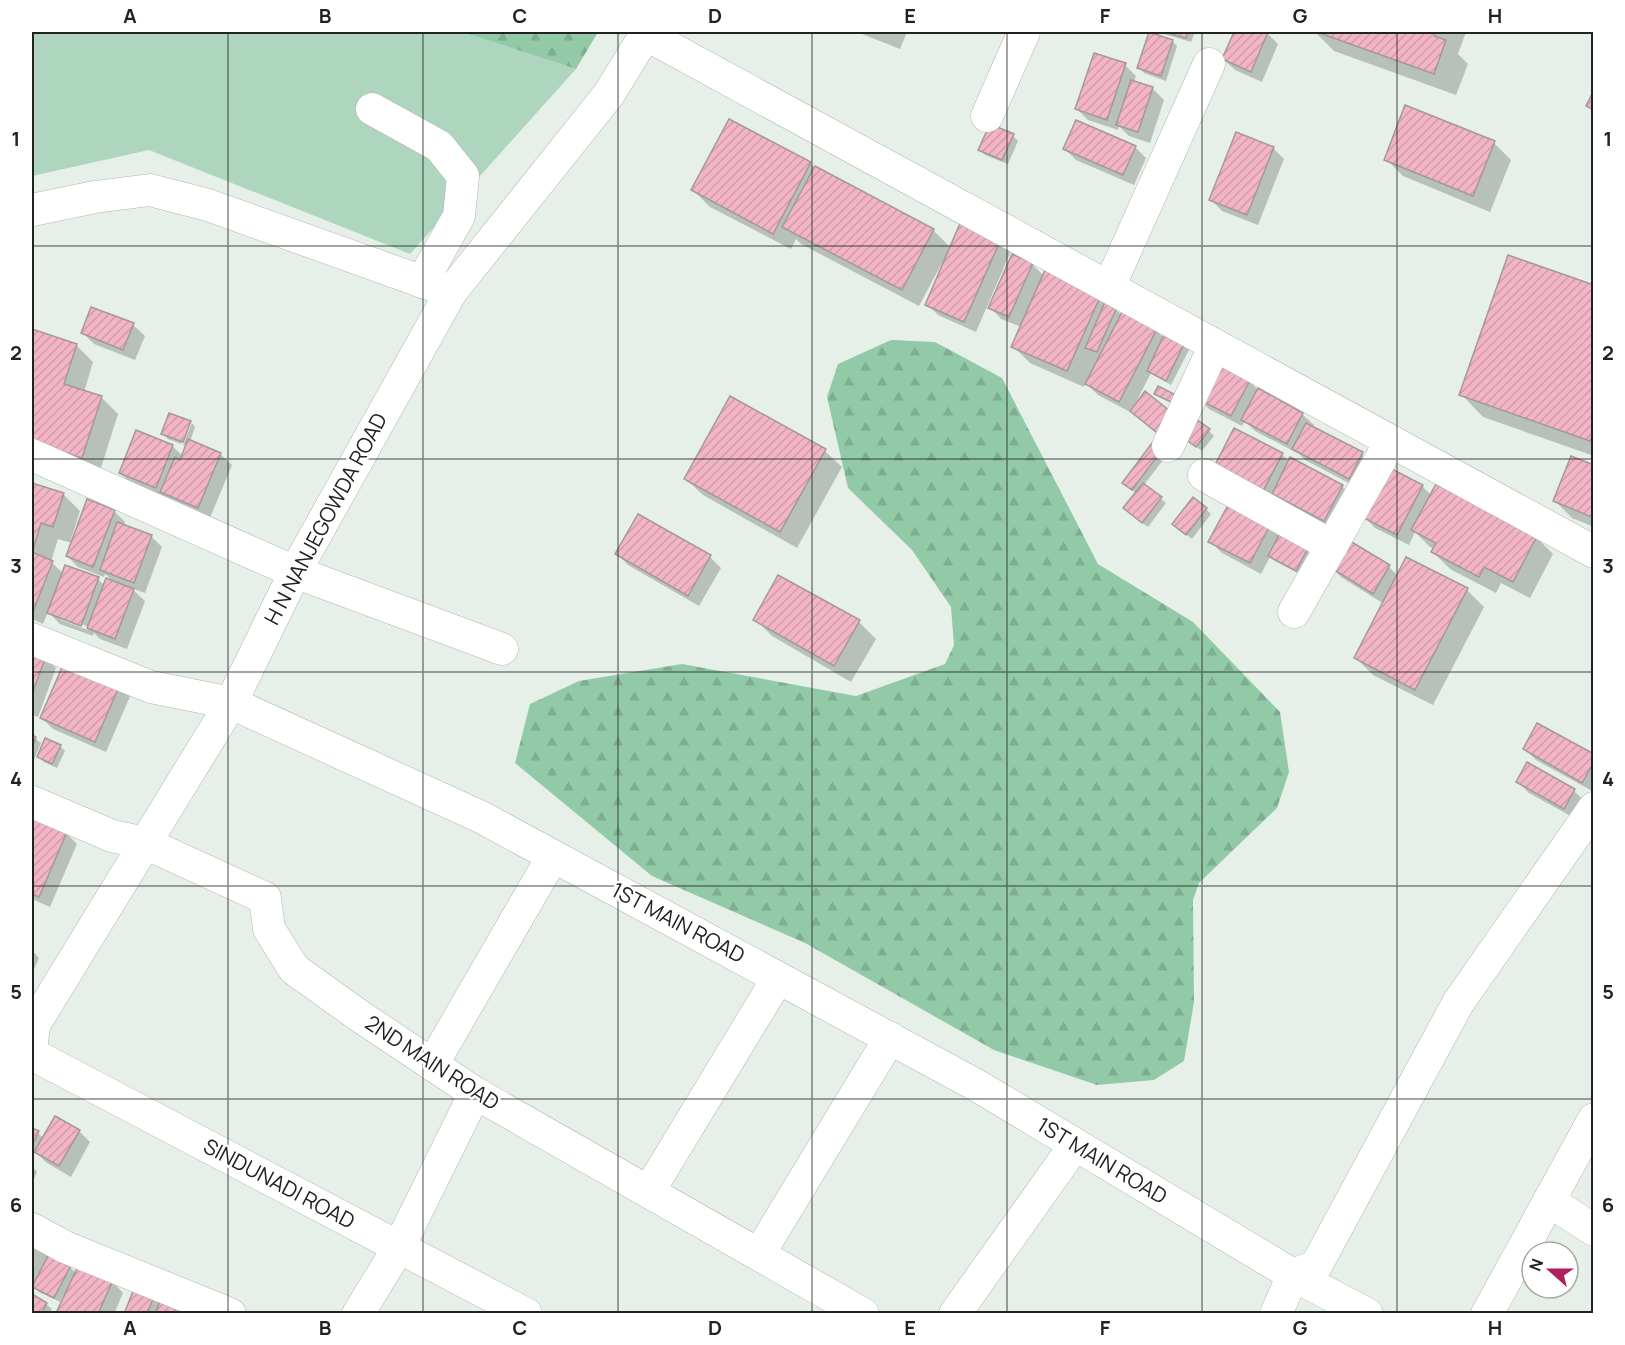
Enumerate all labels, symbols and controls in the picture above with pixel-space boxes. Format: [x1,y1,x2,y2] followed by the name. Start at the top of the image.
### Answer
[123,2,137,29] text: A
[319,2,332,29] text: B
[513,2,527,29] text: C
[708,2,722,29] text: D
[904,2,916,29] text: E
[1100,2,1111,29] text: F
[1293,2,1308,29] text: G
[1488,2,1502,29] text: H
[12,125,20,152] text: 1
[1604,125,1612,152] text: 1
[10,339,22,366] text: 2
[1602,339,1614,366] text: 2
[257,408,393,629] street label: H N NANJEGOWDA ROAD
[10,552,22,579] text: 3
[1602,552,1614,579] text: 3
[10,765,22,792] text: 4
[1602,765,1614,792] text: 4
[607,875,750,969] street label: 1ST MAIN ROAD
[10,978,22,1005] text: 5
[1602,978,1614,1005] text: 5
[360,1008,505,1116] street label: 2ND MAIN ROAD
[1032,1110,1173,1210] street label: 1ST MAIN ROAD
[199,1131,360,1235] street label: SINDUNADI ROAD
[10,1191,22,1218] text: 6
[1602,1191,1614,1218] text: 6
[1520,1240,1580,1300] north arrow
[1524,1255,1548,1274] text: N
[123,1314,137,1341] text: A
[319,1314,332,1341] text: B
[513,1314,527,1341] text: C
[708,1314,722,1341] text: D
[904,1314,916,1341] text: E
[1100,1314,1111,1341] text: F
[1293,1314,1308,1341] text: G
[1488,1314,1502,1341] text: H

